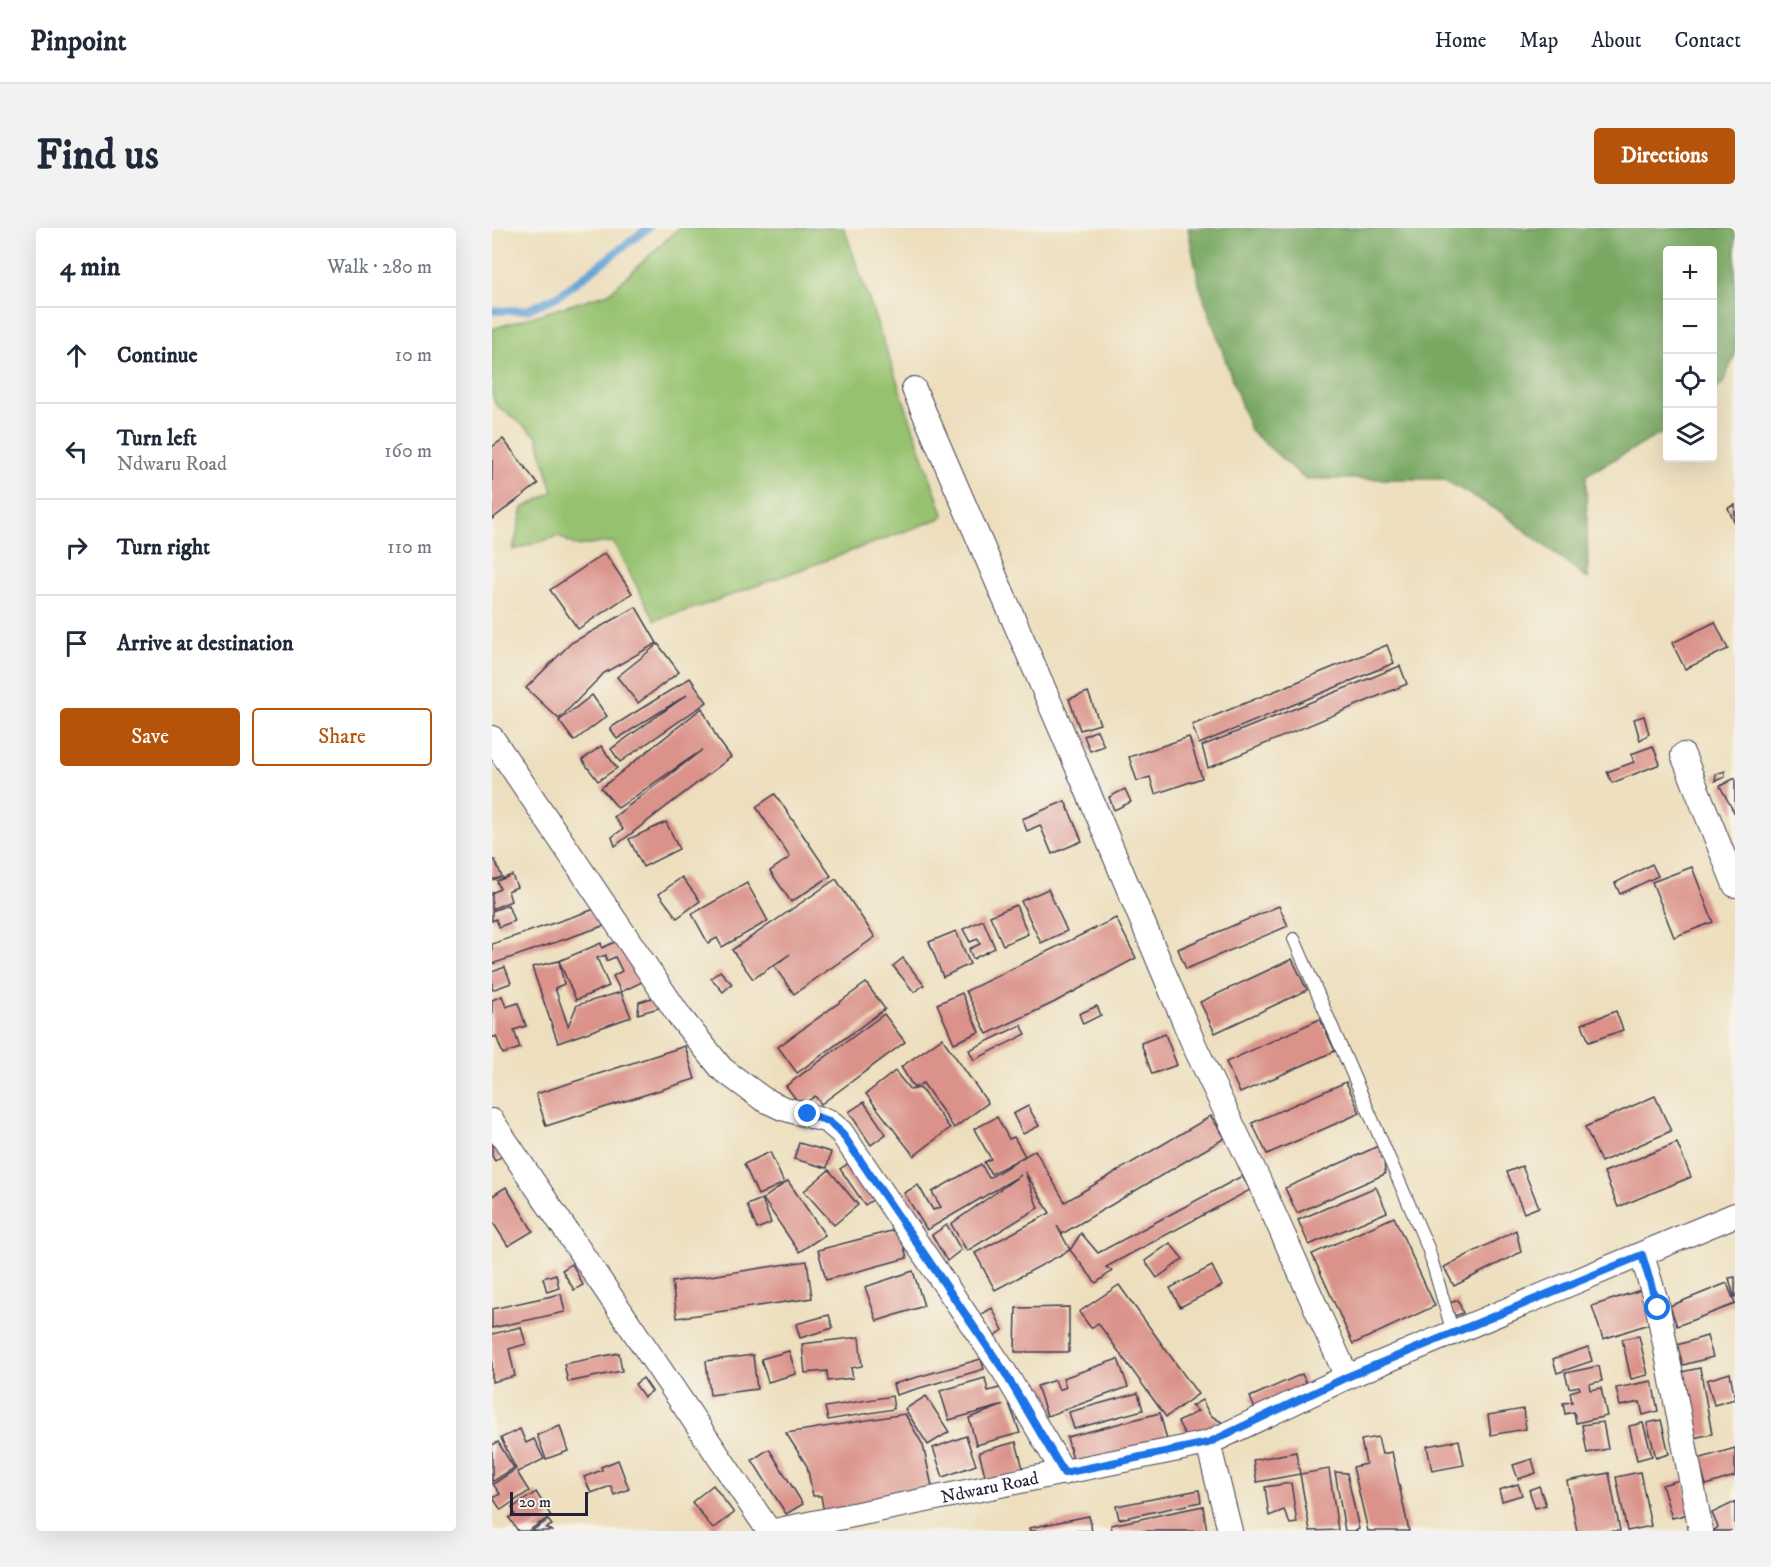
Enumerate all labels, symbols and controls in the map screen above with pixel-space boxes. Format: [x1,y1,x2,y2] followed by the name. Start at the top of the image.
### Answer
[30,24,126,59] text: Pinpoint
[1435,28,1487,54] text: Home
[1520,28,1558,54] text: Map
[1591,28,1642,54] text: About
[1675,28,1741,54] text: Contact
[1594,128,1735,184] button: Directions
[36,130,159,182] text: Find us
[1663,246,1717,462] map controls
[1663,246,1717,300] button: +
[60,251,120,284] text: 4 min
[327,255,432,280] text: Walk · 280 m
[1663,300,1717,354] button: −
[60,339,93,372] icon: ahead
[117,342,198,369] text: Continue
[395,343,432,368] text: 10 m
[1663,354,1717,408] button: locate
[1663,408,1717,462] button: layers
[117,425,197,452] text: Turn left
[60,435,93,468] icon: left
[384,439,432,464] text: 160 m
[117,452,227,477] text: Ndwaru Road
[60,531,93,564] icon: right
[117,534,210,561] text: Turn right
[387,535,432,560] text: 110 m
[60,627,93,660] icon: arrive
[117,630,294,657] text: Arrive at destination
[60,708,240,766] button: Save
[252,708,432,766] button: Share
[794,1100,820,1126] route end
[1644,1294,1670,1320] route start
[939,1468,1041,1509] street label: Ndwaru Road
[510,1489,588,1516] scale bar
[519,1492,551,1512] text: 20 m

